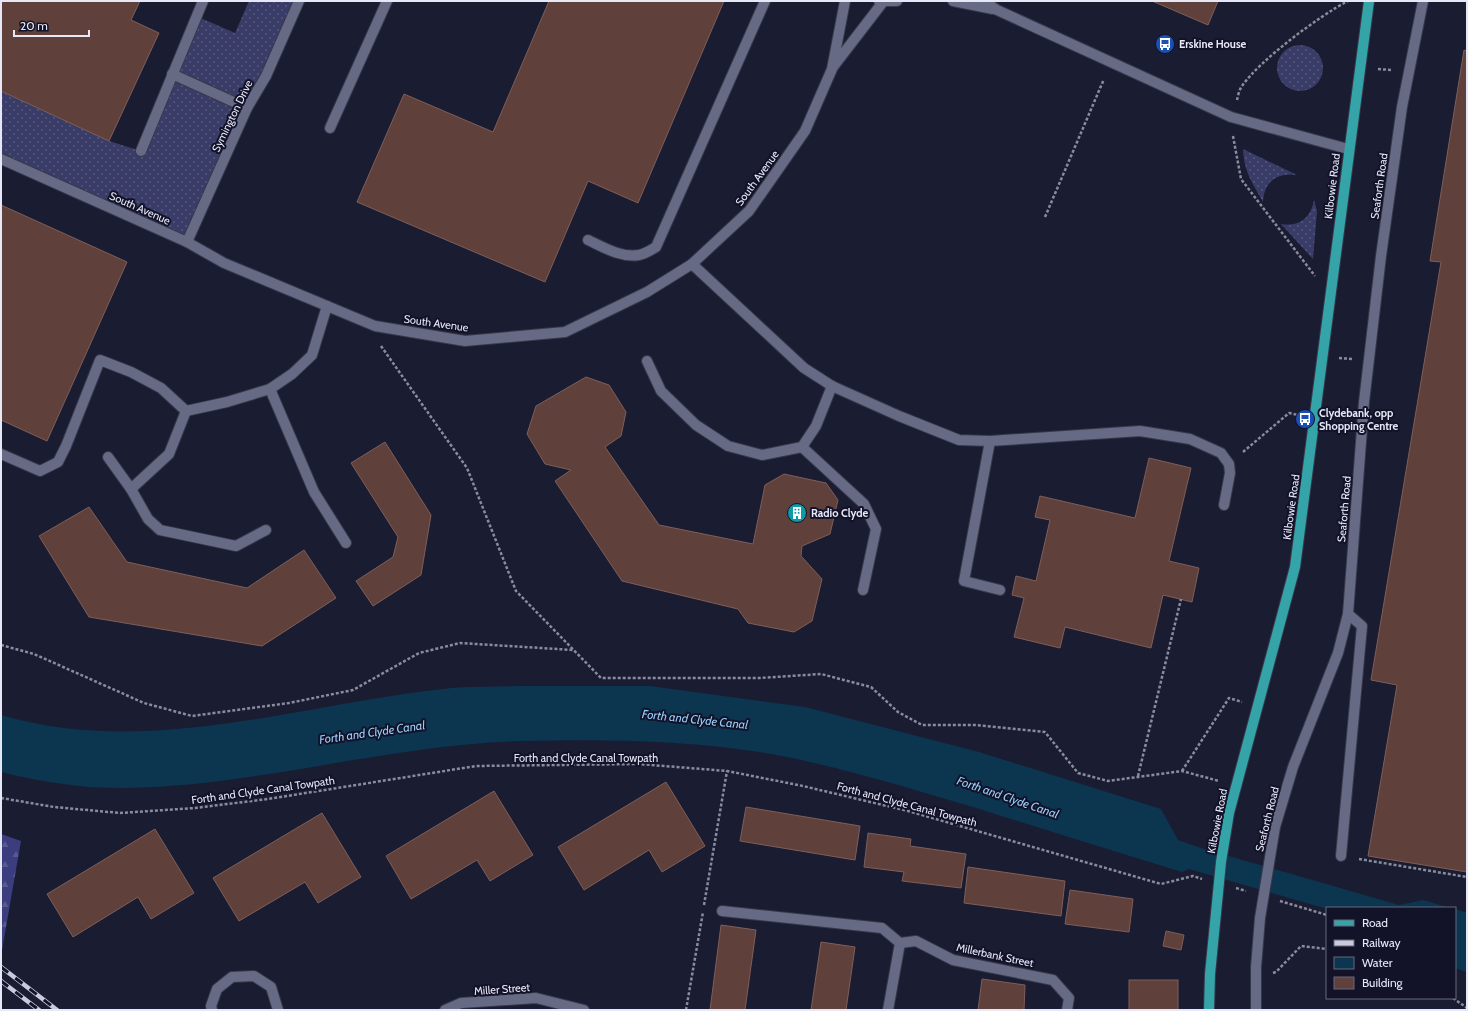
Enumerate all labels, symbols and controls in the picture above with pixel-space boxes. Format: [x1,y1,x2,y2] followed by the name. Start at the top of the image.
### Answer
[14,12,89,38] scale bar
[20,18,48,33] text: 20 m
[1154,33,1176,55] bus stop icon: Erskine House
[1179,37,1247,51] place label: Erskine House
[209,77,256,154] street label: Symington Drive
[732,147,782,209] street label: South Avenue
[1321,152,1343,220] street label: Kilbowie Road
[1367,152,1391,220] street label: Seaforth Road
[107,188,173,228] street label: South Avenue
[403,312,470,335] street label: South Avenue
[1319,406,1399,433] place label: Clydebank, opp Shopping Centre
[1294,408,1316,430] bus stop icon: Clydebank, opp Shopping Centre
[1279,473,1303,541] street label: Kilbowie Road
[1334,475,1354,543] street label: Seaforth Road
[786,502,808,524] building icon: Radio Clyde
[811,506,869,520] place label: Radio Clyde
[641,706,749,732] water label: Forth and Clyde Canal
[318,717,426,747] water label: Forth and Clyde Canal
[514,751,658,765] street label: Forth and Clyde Canal Towpath
[191,773,336,807] street label: Forth and Clyde Canal Towpath
[955,773,1061,822] water label: Forth and Clyde Canal
[835,779,979,829] street label: Forth and Clyde Canal Towpath
[1252,785,1282,853] street label: Seaforth Road
[1204,787,1230,855] street label: Kilbowie Road
[1326,907,1456,999] legend
[1362,915,1388,930] text: Road
[1362,935,1400,950] text: Railway
[955,940,1035,970] street label: Millerbank Street
[1362,955,1393,970] text: Water
[1362,975,1404,990] text: Building
[474,980,531,998] street label: Miller Street

